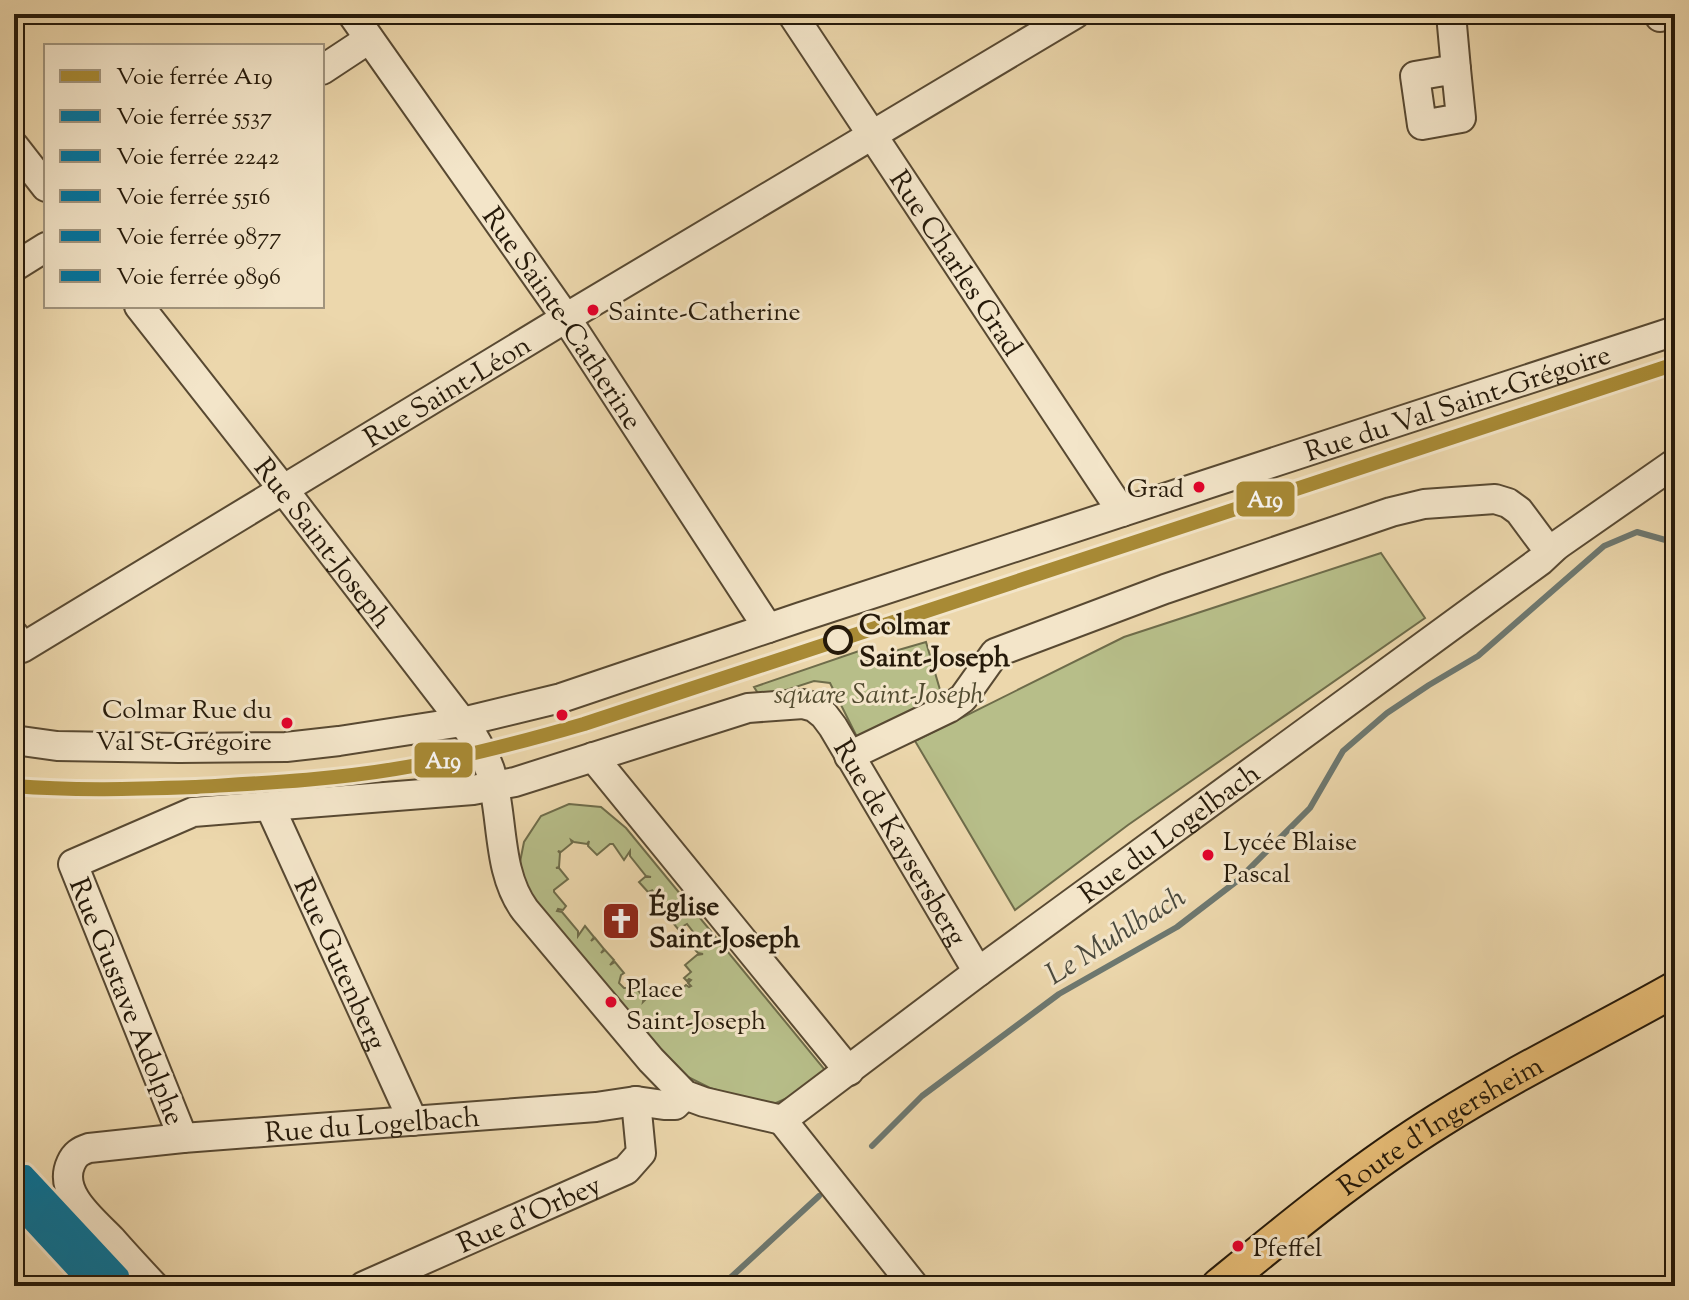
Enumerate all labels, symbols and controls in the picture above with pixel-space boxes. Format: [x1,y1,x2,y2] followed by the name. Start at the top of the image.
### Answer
[44,44,324,308] legend
[116,61,273,95] text: Voie ferrée A19
[116,101,272,135] text: Voie ferrée 5537
[116,141,279,175] text: Voie ferrée 2242
[878,163,1030,365] street label: Rue Charles Grad
[116,181,270,215] text: Voie ferrée 5516
[471,200,651,439] street label: Rue Sainte-Catherine
[116,221,281,255] text: Voie ferrée 9877
[116,261,281,295] text: Voie ferrée 9896
[608,295,801,332] place label: Sainte-Catherine
[585,302,601,318] marker: Sainte-Catherine
[357,327,540,459] street label: Rue Saint-Léon
[1300,336,1616,474] street label: Rue du Val Saint-Grégoire
[243,451,400,638] street label: Rue Saint-Joseph
[1127,472,1184,509] place label: Grad
[1191,479,1207,495] marker: Grad
[1235,480,1296,518] line badge: A19
[1247,486,1283,518] text: A19
[859,607,1011,679] place label: Colmar Saint-Joseph
[824,626,852,654] marker: Colmar Saint-Joseph
[774,676,985,716] park label: square Saint-Joseph
[96,693,272,762] place label: Colmar Rue du Val St-Grégoire
[554,707,570,723] unlabelled marker
[279,715,295,731] marker: Colmar Rue du Val St-Grégoire
[822,733,975,954] street label: Rue de Kaysersberg
[413,741,474,779] line badge: A19
[425,747,461,779] text: A19
[1072,755,1269,915] street label: Rue du Logelbach
[1223,825,1357,894] place label: Lycée Blaise Pascal
[1200,847,1216,863] marker: Lycée Blaise Pascal
[57,872,193,1132] street label: Rue Gustave Adolphe
[282,872,395,1057] street label: Rue Gutenberg
[1038,877,1195,997] water label: Le Muhlbach
[649,888,801,960] place label: Église Saint-Joseph
[600,900,642,942] church icon: Église Saint-Joseph
[626,972,766,1041] place label: Place Saint-Joseph
[603,994,619,1010] marker: Place Saint-Joseph
[1331,1047,1551,1207] street label: Route d'Ingersheim
[263,1099,481,1155] street label: Rue du Logelbach
[452,1166,608,1265] street label: Rue d'Orbey
[1253,1231,1322,1268] place label: Pfeffel
[1230,1238,1246,1254] marker: Pfeffel

